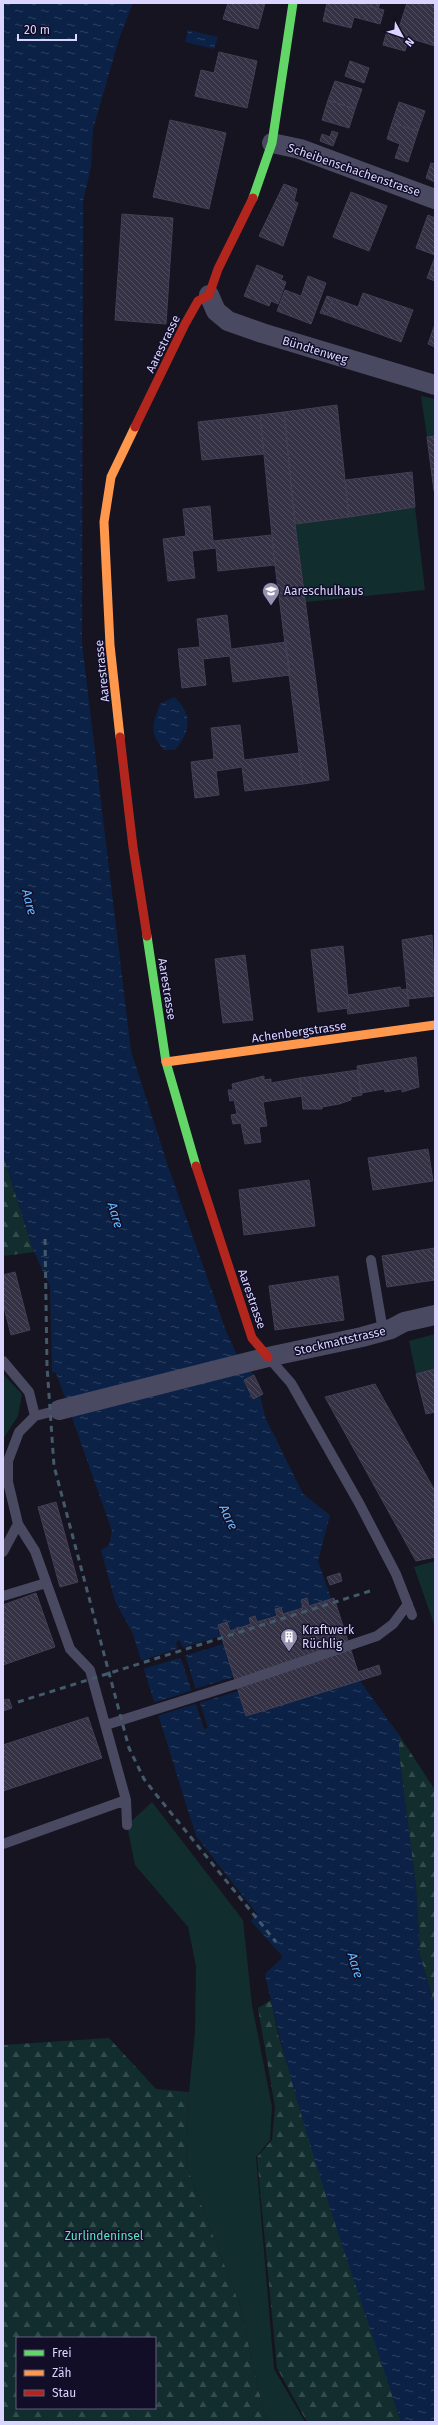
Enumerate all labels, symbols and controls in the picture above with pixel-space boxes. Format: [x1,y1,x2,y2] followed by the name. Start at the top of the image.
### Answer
[18,16,76,42] scale bar
[382,16,422,56] north arrow
[24,23,50,37] text: 20 m
[402,35,417,49] text: N
[286,141,422,199] street label: Scheibenschachenstrasse
[143,313,183,375] street label: Aarestrasse
[281,333,350,367] street label: Bündtenweg
[261,581,281,606] school or university icon: Aareschulhaus
[284,584,364,598] place label: Aareschulhaus
[92,639,112,703] street label: Aarestrasse
[19,887,40,917] water label: Aare
[155,957,179,1021] street label: Aarestrasse
[251,1018,347,1046] street label: Achenbergstrasse
[104,1200,126,1230] water label: Aare
[235,1267,269,1331] street label: Aarestrasse
[293,1324,387,1358] street label: Stockmattstrasse
[216,1501,241,1532] water label: Aare
[302,1623,355,1651] place label: Kraftwerk Rüchlig
[279,1627,299,1652] building icon: Kraftwerk Rüchlig
[344,1950,367,1980] water label: Aare
[65,2229,144,2243] park label: Zurlindeninsel
[16,2337,156,2409] legend
[52,2346,72,2360] text: Frei
[52,2366,72,2380] text: Zäh
[52,2386,76,2400] text: Stau

